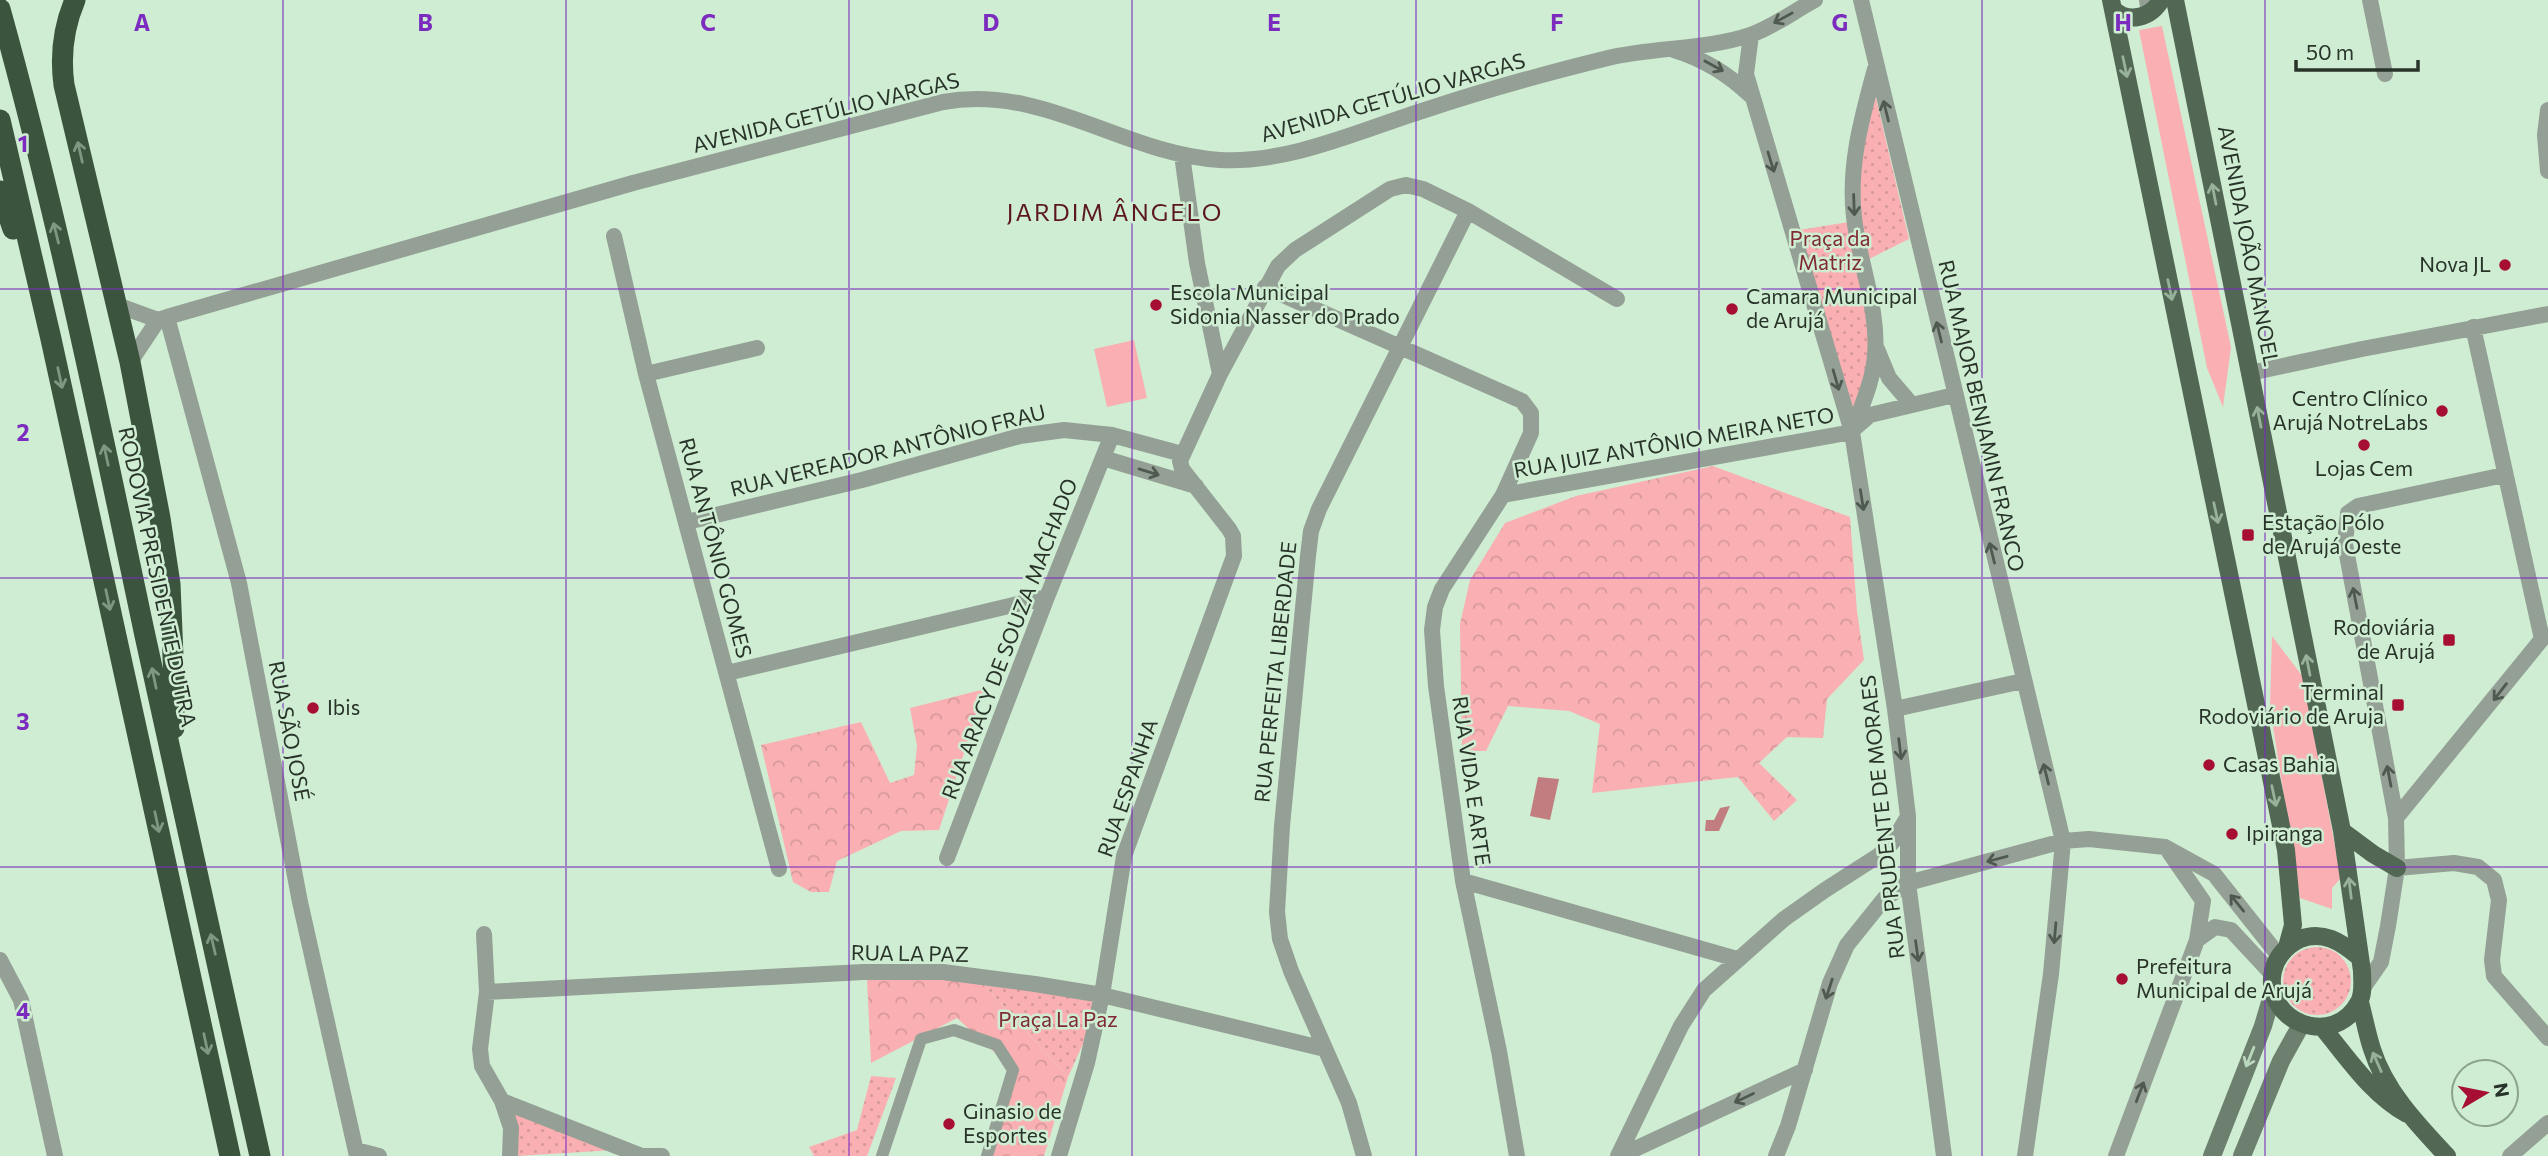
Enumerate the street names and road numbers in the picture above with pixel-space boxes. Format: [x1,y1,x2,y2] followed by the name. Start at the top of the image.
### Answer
[1257,47,1528,146] street label: AVENIDA GETÚLIO VARGAS
[690,66,962,157] street label: AVENIDA GETÚLIO VARGAS
[2214,123,2285,368] street label: AVENIDA JOÃO MANOEL
[1934,257,2031,574] street label: RUA MAJOR BENJAMIN FRANCO
[727,398,1048,501] street label: RUA VEREADOR ANTÔNIO FRAU
[1512,401,1836,482] street label: RUA JUIZ ANTÔNIO MEIRA NETO
[114,424,203,729] street label: RODOVIA PRESIDENTE DUTRA
[675,435,758,661] street label: RUA ANTÔNIO GOMES
[936,474,1082,803] street label: RUA ARACY DE SOUZA MACHADO
[1248,540,1301,804] street label: RUA PERFEITA LIBERDADE
[265,658,316,803] street label: RUA SÃO JOSÉ
[1854,674,1909,960] street label: RUA PRUDENTE DE MORAES
[1448,694,1497,867] street label: RUA VIDA E ARTE
[1091,715,1162,860] street label: RUA ESPANHA
[851,939,969,966] street label: RUA LA PAZ

